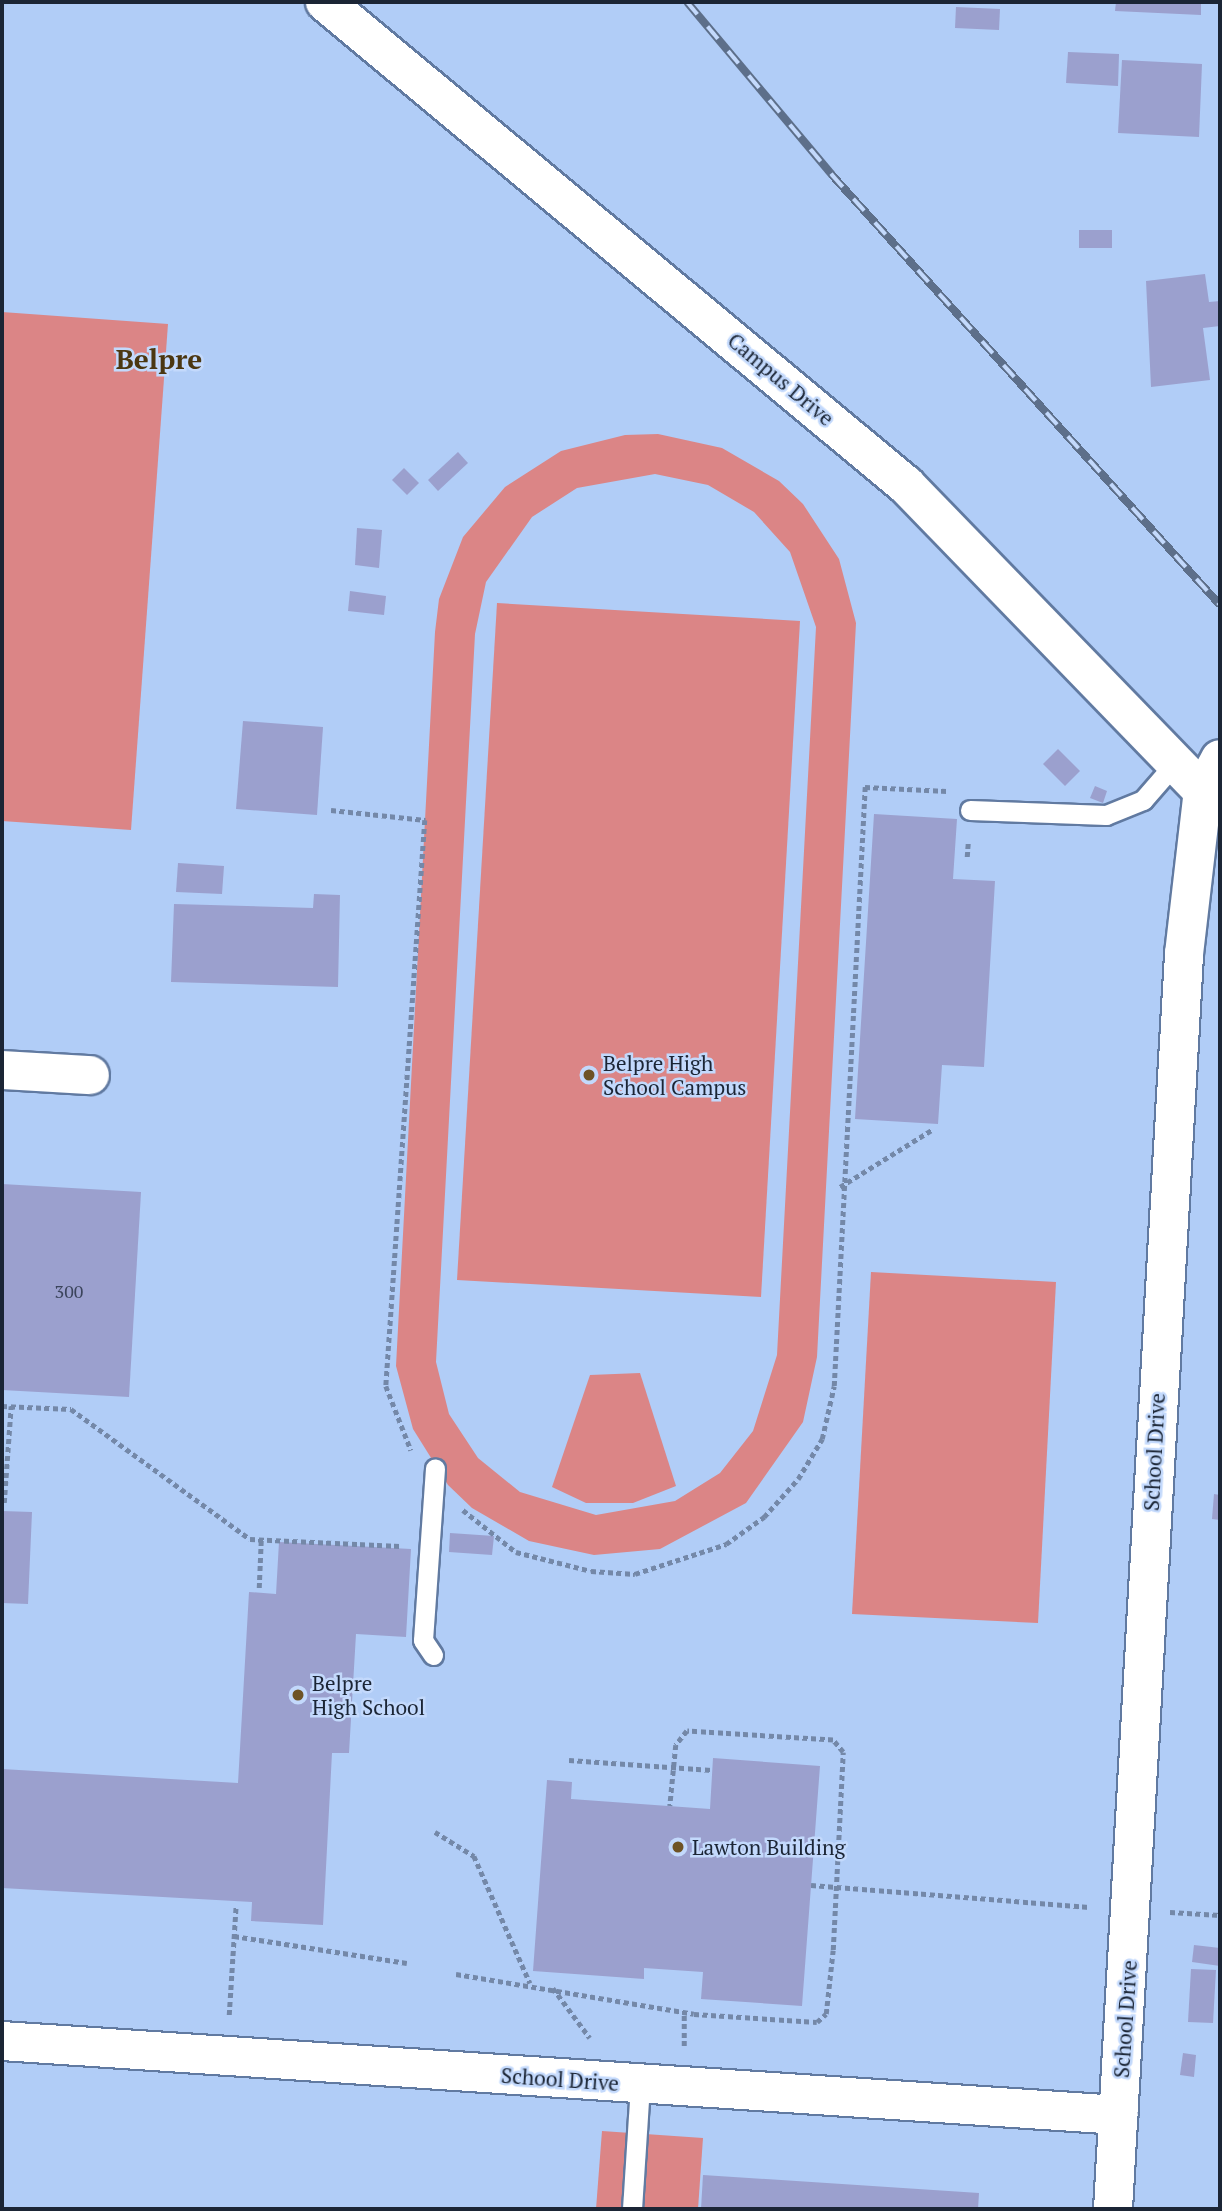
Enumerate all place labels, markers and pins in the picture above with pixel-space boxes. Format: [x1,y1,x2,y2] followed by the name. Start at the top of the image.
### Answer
[603,1050,746,1100] place label: Belpre High School Campus
[581,1067,597,1083] marker: Belpre High School Campus
[312,1670,425,1720] place label: Belpre High School
[290,1687,306,1703] marker: Belpre High School
[692,1834,846,1860] place label: Lawton Building
[670,1839,686,1855] marker: Lawton Building

